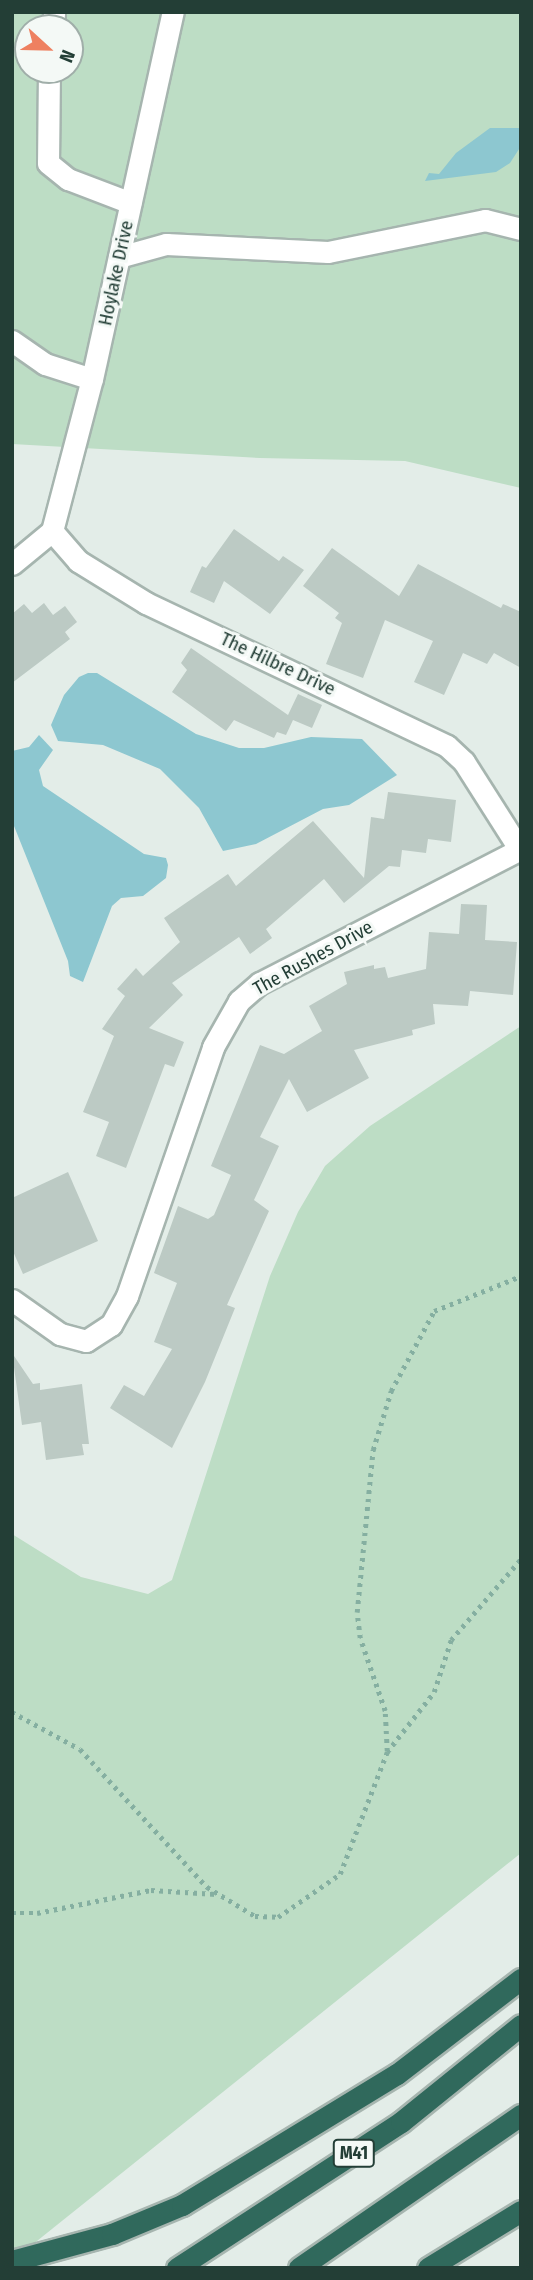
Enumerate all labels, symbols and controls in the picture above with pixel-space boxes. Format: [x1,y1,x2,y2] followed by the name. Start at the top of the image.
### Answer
[14,14,84,84] north arrow
[54,47,80,66] text: N
[94,218,138,328] street label: Hoylake Drive
[217,627,339,701] street label: The Hilbre Drive
[249,916,377,1000] street label: The Rushes Drive
[331,2138,377,2168] road number: M41

